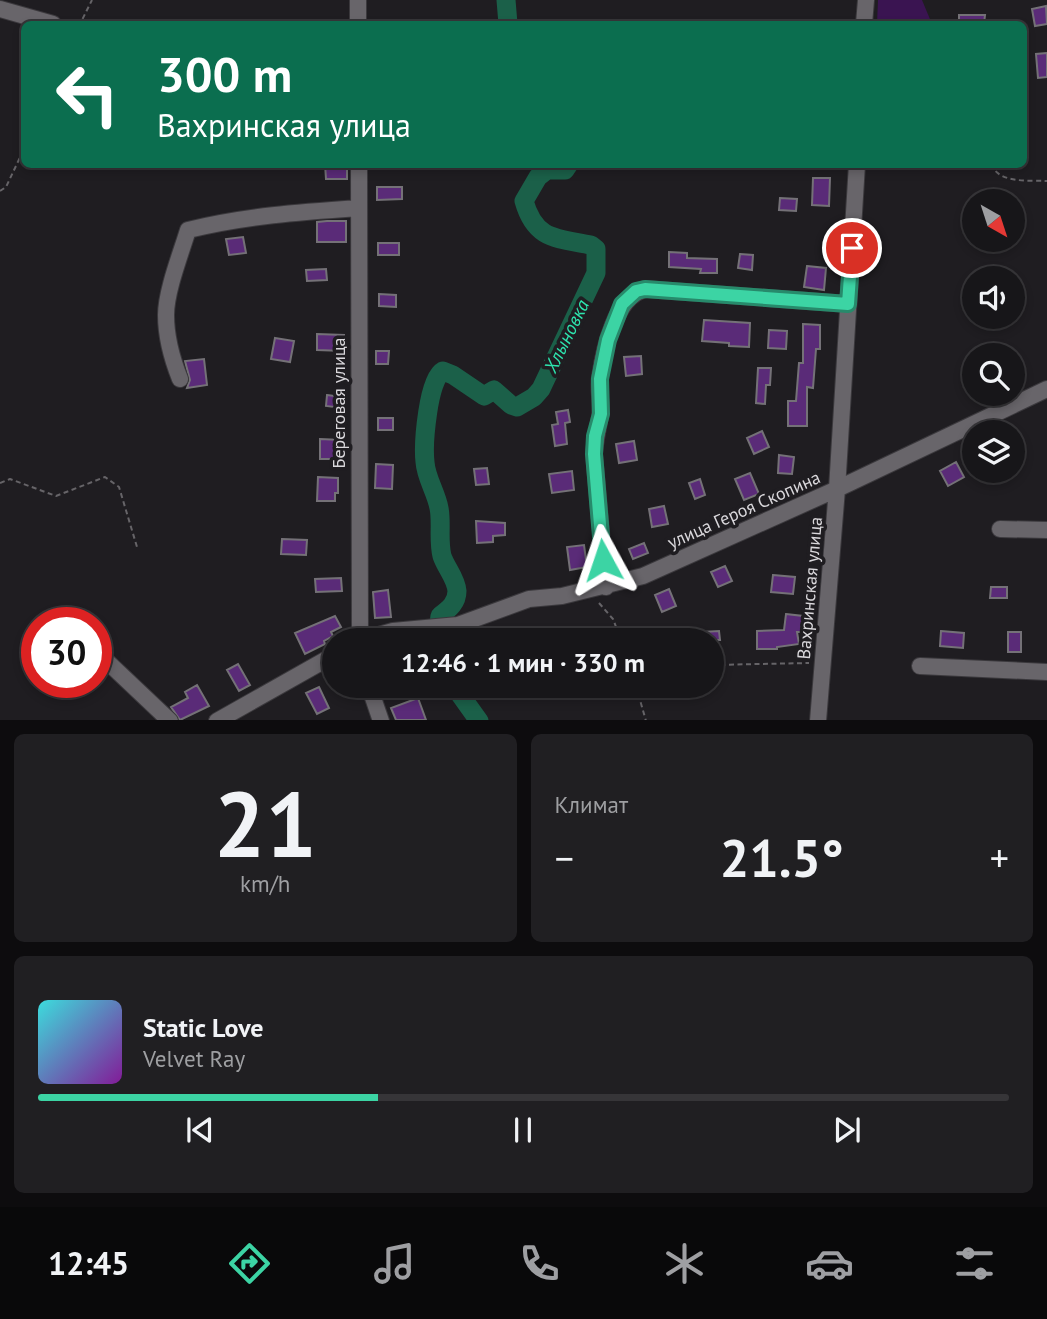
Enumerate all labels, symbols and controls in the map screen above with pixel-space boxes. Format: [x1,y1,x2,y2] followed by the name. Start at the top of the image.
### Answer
[157,42,292,106] text: 300 m
[42,49,133,140] icon: left
[157,104,411,146] text: Вахринская улица
[962,189,1026,252] north arrow
[962,189,1025,483] map controls
[822,218,882,278] pin
[833,229,871,267] icon: arrive
[962,266,1025,329] button: sound
[538,295,594,377] water label: Хлыновка
[327,337,350,469] street label: Береговая улица
[962,343,1025,406] button: search
[962,420,1025,483] button: layers
[664,465,824,554] street label: улица Героя Скопина
[792,516,827,660] street label: Вахринская улица
[566,523,640,597] position arrow
[21,607,112,698] speed limit sign: 30
[401,646,645,679] text: 12:46 · 1 мин · 330 m
[214,764,317,882] text: 21
[555,790,628,819] text: Климат
[720,824,844,891] text: 21.5°
[555,833,574,882] text: −
[990,833,1009,882] text: +
[240,869,290,898] text: km/h
[143,1011,264,1044] text: Static Love
[143,1044,245,1073] text: Velvet Ray
[181,1111,219,1149] icon: previous
[504,1111,542,1149] icon: pause
[828,1111,866,1149] icon: next
[225,1239,274,1288] icon: directions
[370,1239,419,1288] icon: music
[515,1239,564,1288] icon: phone
[660,1239,709,1288] icon: climate
[805,1239,854,1288] icon: car
[950,1239,999,1288] icon: filters
[48,1242,129,1284] text: 12:45

